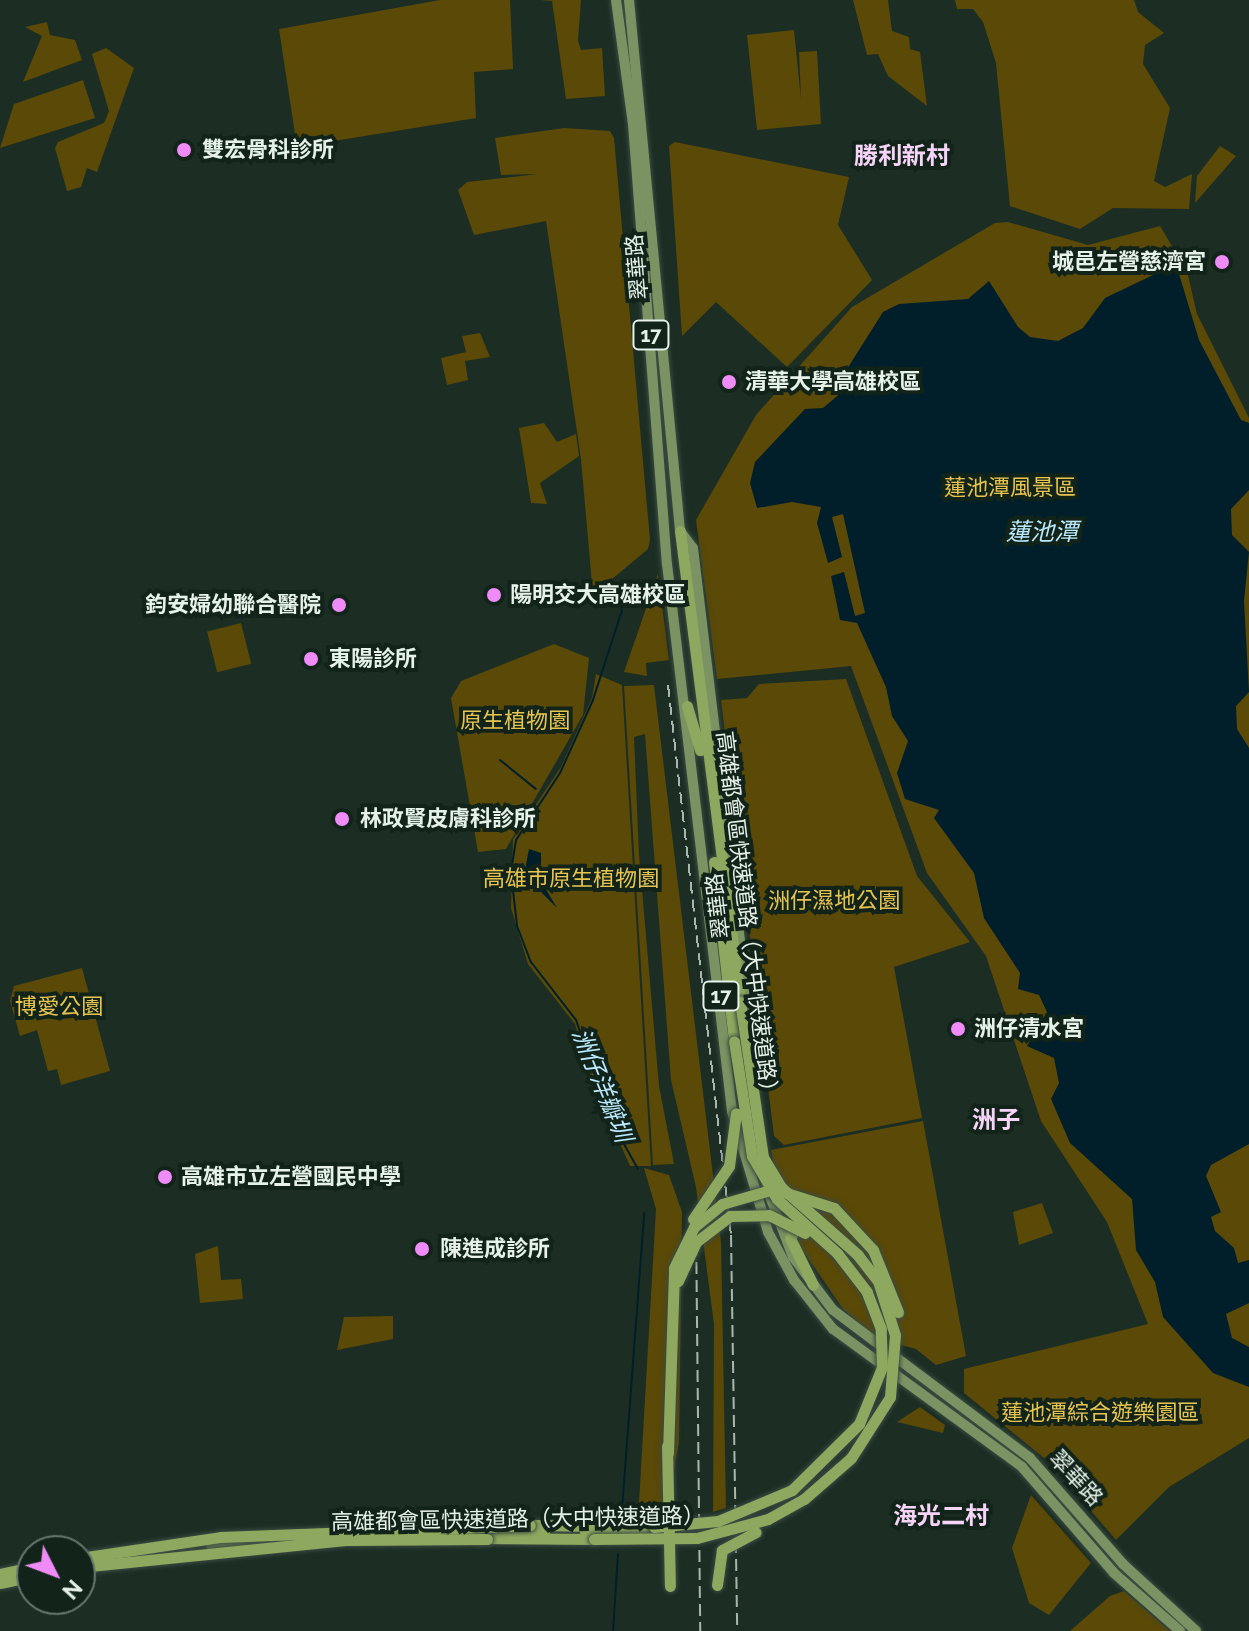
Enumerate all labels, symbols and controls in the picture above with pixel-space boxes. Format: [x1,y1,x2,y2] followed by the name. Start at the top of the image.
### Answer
[202,137,334,163] place label: 雙宏骨科診所
[173,139,195,161] marker: 雙宏骨科診所
[854,142,950,170] district label: 勝利新村
[621,233,653,301] street label: 翠華路
[1052,249,1206,275] place label: 城邑左營慈濟宮
[1213,253,1231,271] marker: 城邑左營慈濟宮
[631,319,671,351] road number: 17
[745,369,921,395] place label: 清華大學高雄校區
[720,373,738,391] marker: 清華大學高雄校區
[944,475,1076,501] park label: 蓮池潭風景區
[1006,518,1078,546] water label: 蓮池潭
[510,582,686,608] place label: 陽明交大高雄校區
[485,586,503,604] marker: 陽明交大高雄校區
[145,592,321,618] place label: 鈞安婦幼聯合醫院
[328,594,350,616] marker: 鈞安婦幼聯合醫院
[329,646,417,672] place label: 東陽診所
[300,648,322,670] marker: 東陽診所
[460,708,570,734] park label: 原生植物園
[711,730,783,1104] street label: 高雄都會區快速道路（大中快速道路）
[360,806,536,832] place label: 林政賢皮膚科診所
[331,808,353,830] marker: 林政賢皮膚科診所
[483,866,659,892] park label: 高雄市原生植物園
[701,872,735,940] street label: 翠華路
[768,888,900,914] park label: 洲仔濕地公園
[701,980,741,1012] road number: 17
[15,994,103,1020] park label: 博愛公園
[974,1016,1084,1042] place label: 洲仔清水宮
[949,1020,967,1038] marker: 洲仔清水宮
[566,1024,638,1146] water label: 洲仔洋瓣圳
[972,1106,1020,1134] district label: 洲子
[181,1164,401,1190] place label: 高雄市立左營國民中學
[156,1168,174,1186] marker: 高雄市立左營國民中學
[440,1236,550,1262] place label: 陳進成診所
[411,1238,433,1260] marker: 陳進成診所
[1001,1400,1199,1426] park label: 蓮池潭綜合遊樂園區
[1044,1445,1108,1511] street label: 翠華路
[893,1502,989,1530] district label: 海光二村
[331,1503,705,1535] street label: 高雄都會區快速道路（大中快速道路）
[16,1535,96,1615] north arrow
[57,1575,88,1605] text: N

